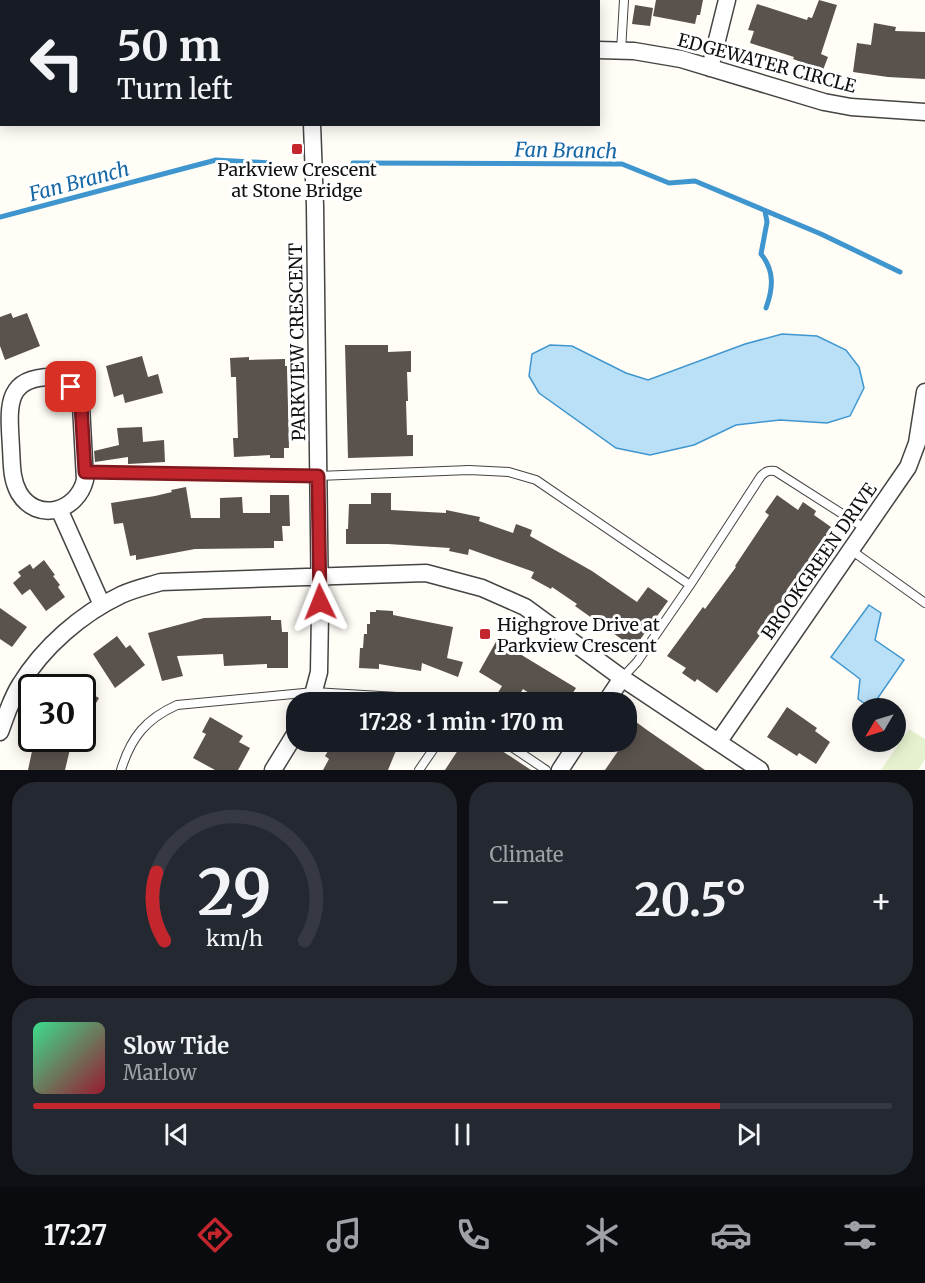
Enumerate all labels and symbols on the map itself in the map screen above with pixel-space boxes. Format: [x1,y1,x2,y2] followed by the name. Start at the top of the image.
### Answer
[675,28,859,98] street label: EDGEWATER CIRCLE
[513,137,618,163] water label: Fan Branch
[290,142,304,156] marker: Parkview Crescent at Stone Bridge
[25,156,132,207] water label: Fan Branch
[217,158,377,202] place label: Parkview Crescent at Stone Bridge
[284,242,310,441] street label: PARKVIEW CRESCENT
[45,361,96,412] pin
[756,478,882,644] street label: BROOKGREEN DRIVE
[288,570,352,634] position arrow
[497,613,660,657] place label: Highgrove Drive at Parkview Crescent
[478,627,492,641] marker: Highgrove Drive at Parkview Crescent
[18,674,96,752] speed limit sign: 30
[852,698,906,752] north arrow

